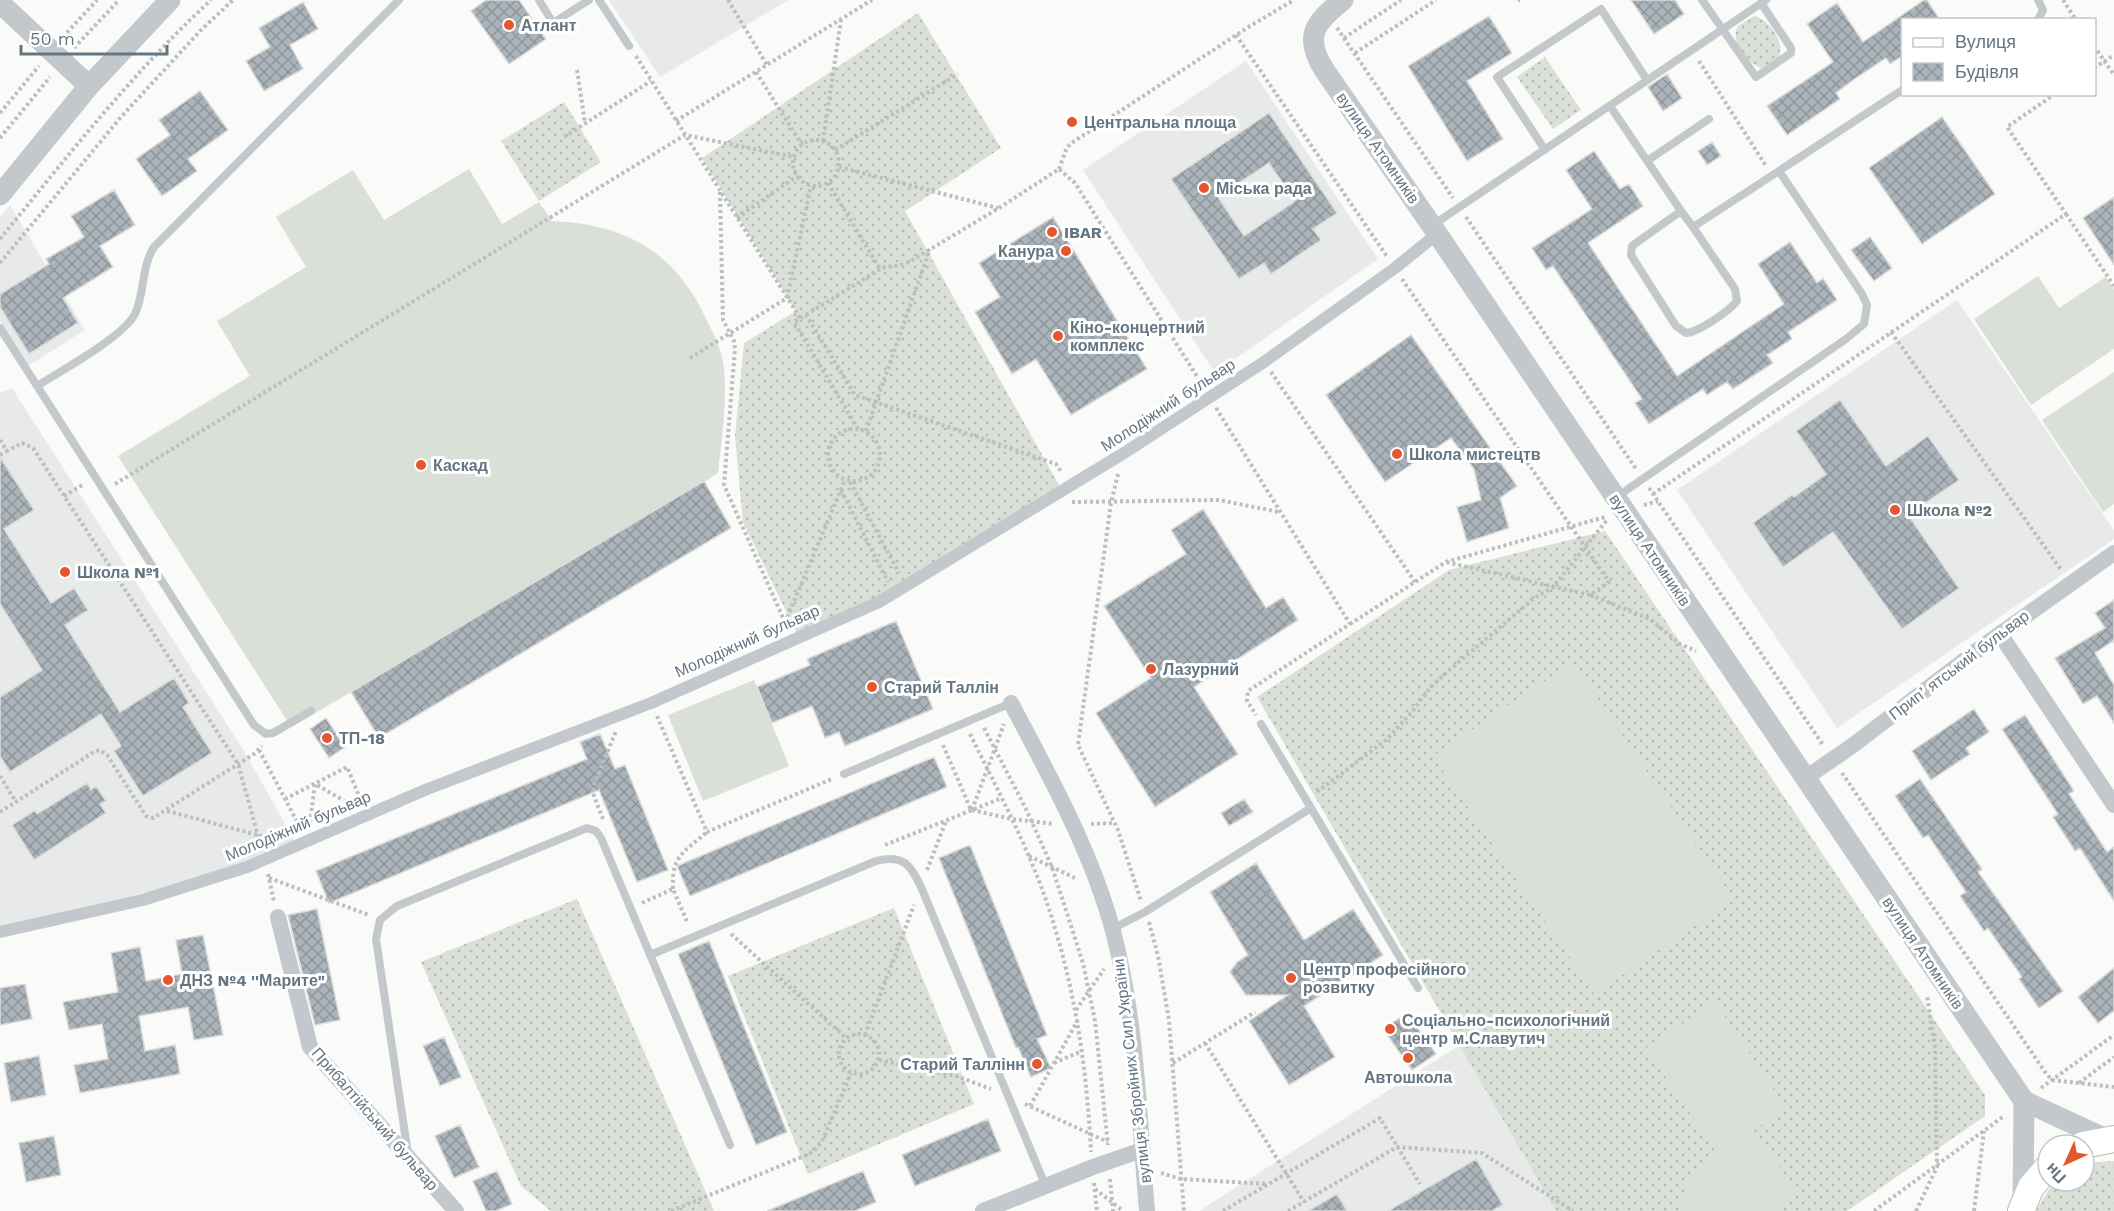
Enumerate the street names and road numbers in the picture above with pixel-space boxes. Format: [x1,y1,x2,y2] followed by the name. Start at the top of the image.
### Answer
[1332,89,1424,207] street label: вулиця Атомників
[1097,354,1239,455] street label: Молодіжний бульвар
[1605,490,1695,610] street label: вулиця Атомників
[672,601,822,681] street label: Молодіжний бульвар
[1885,606,2033,724] street label: Припʼятський бульвар
[222,787,374,865] street label: Молодіжний бульвар
[1878,893,1968,1013] street label: вулиця Атомників
[1109,958,1155,1184] street label: вулиця Збройних Сил України
[308,1044,442,1194] street label: Прибалтійський бульвар

